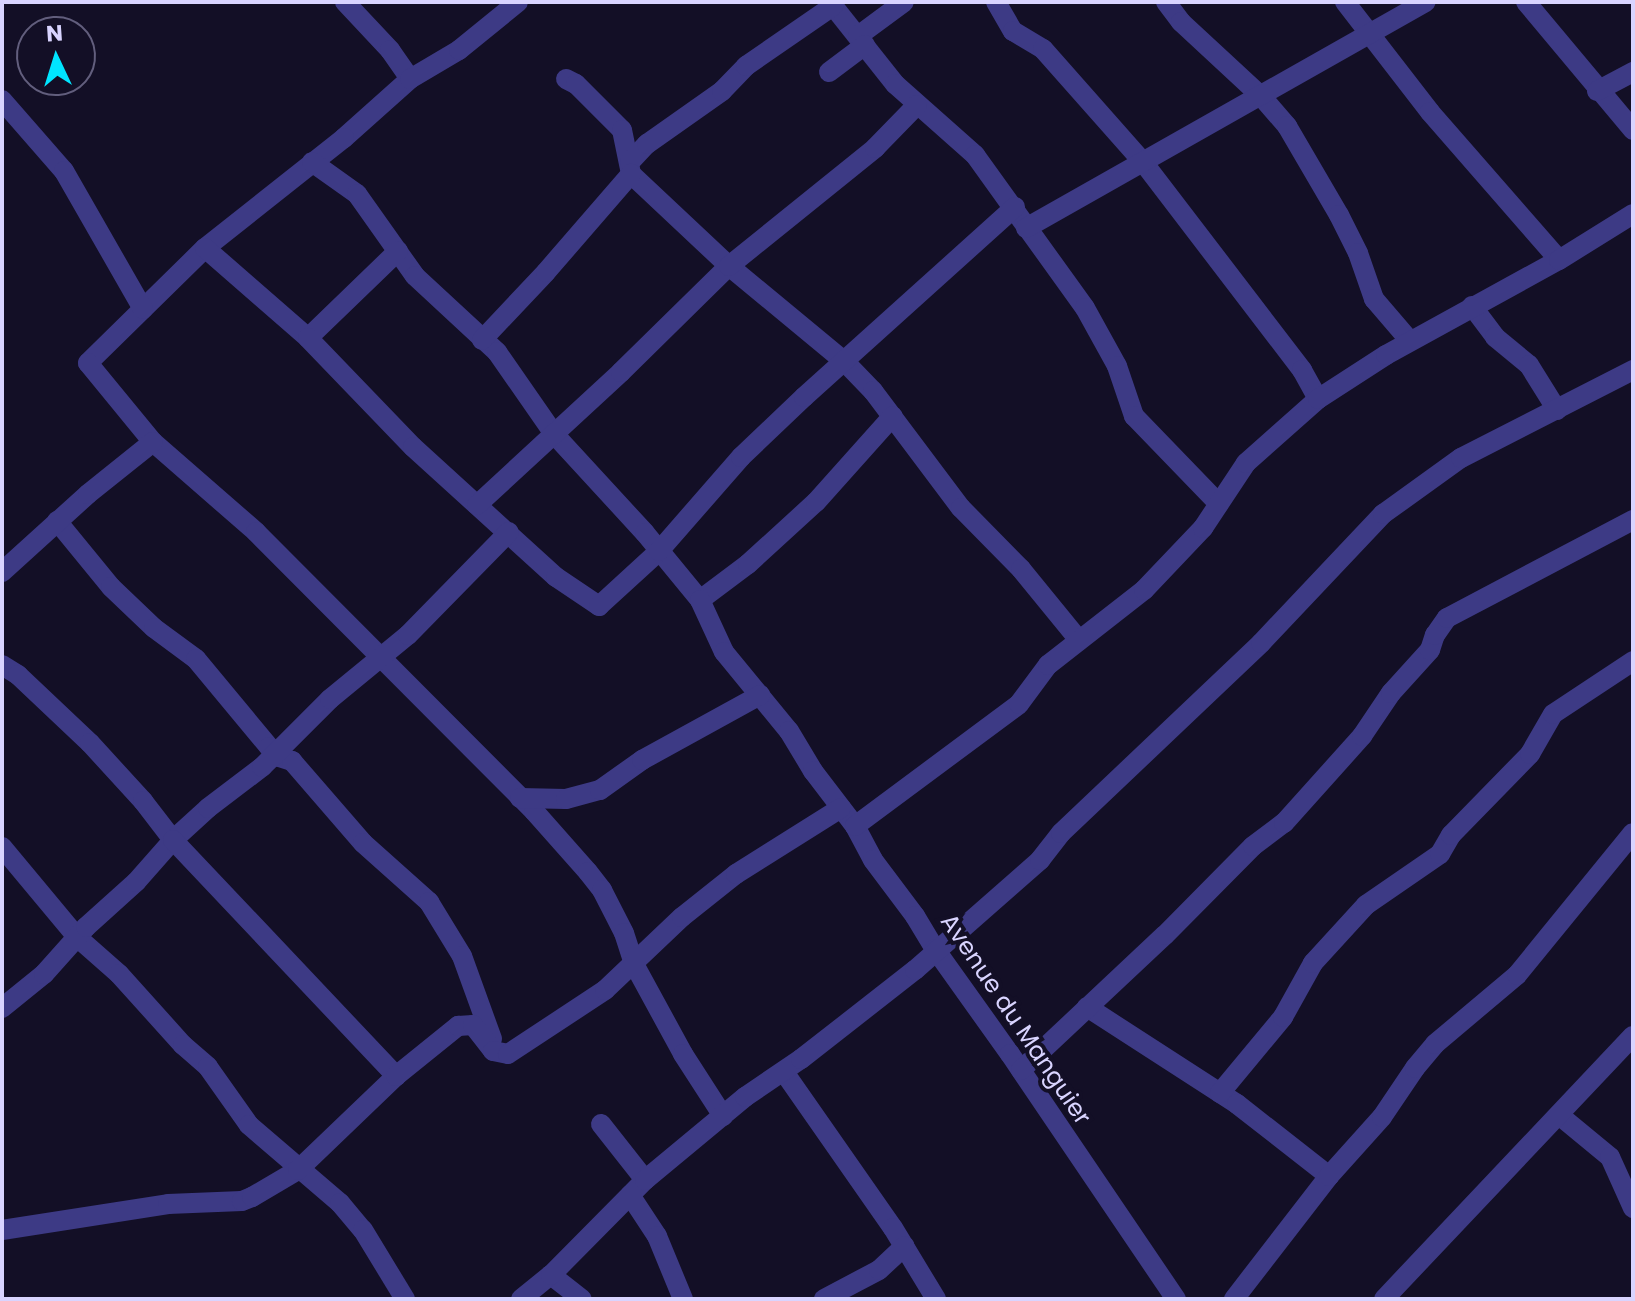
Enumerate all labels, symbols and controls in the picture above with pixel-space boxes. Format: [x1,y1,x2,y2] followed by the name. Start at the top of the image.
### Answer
[16,16,96,96] north arrow
[45,18,64,50] text: N
[935,908,1097,1130] street label: Avenue du Manguier

